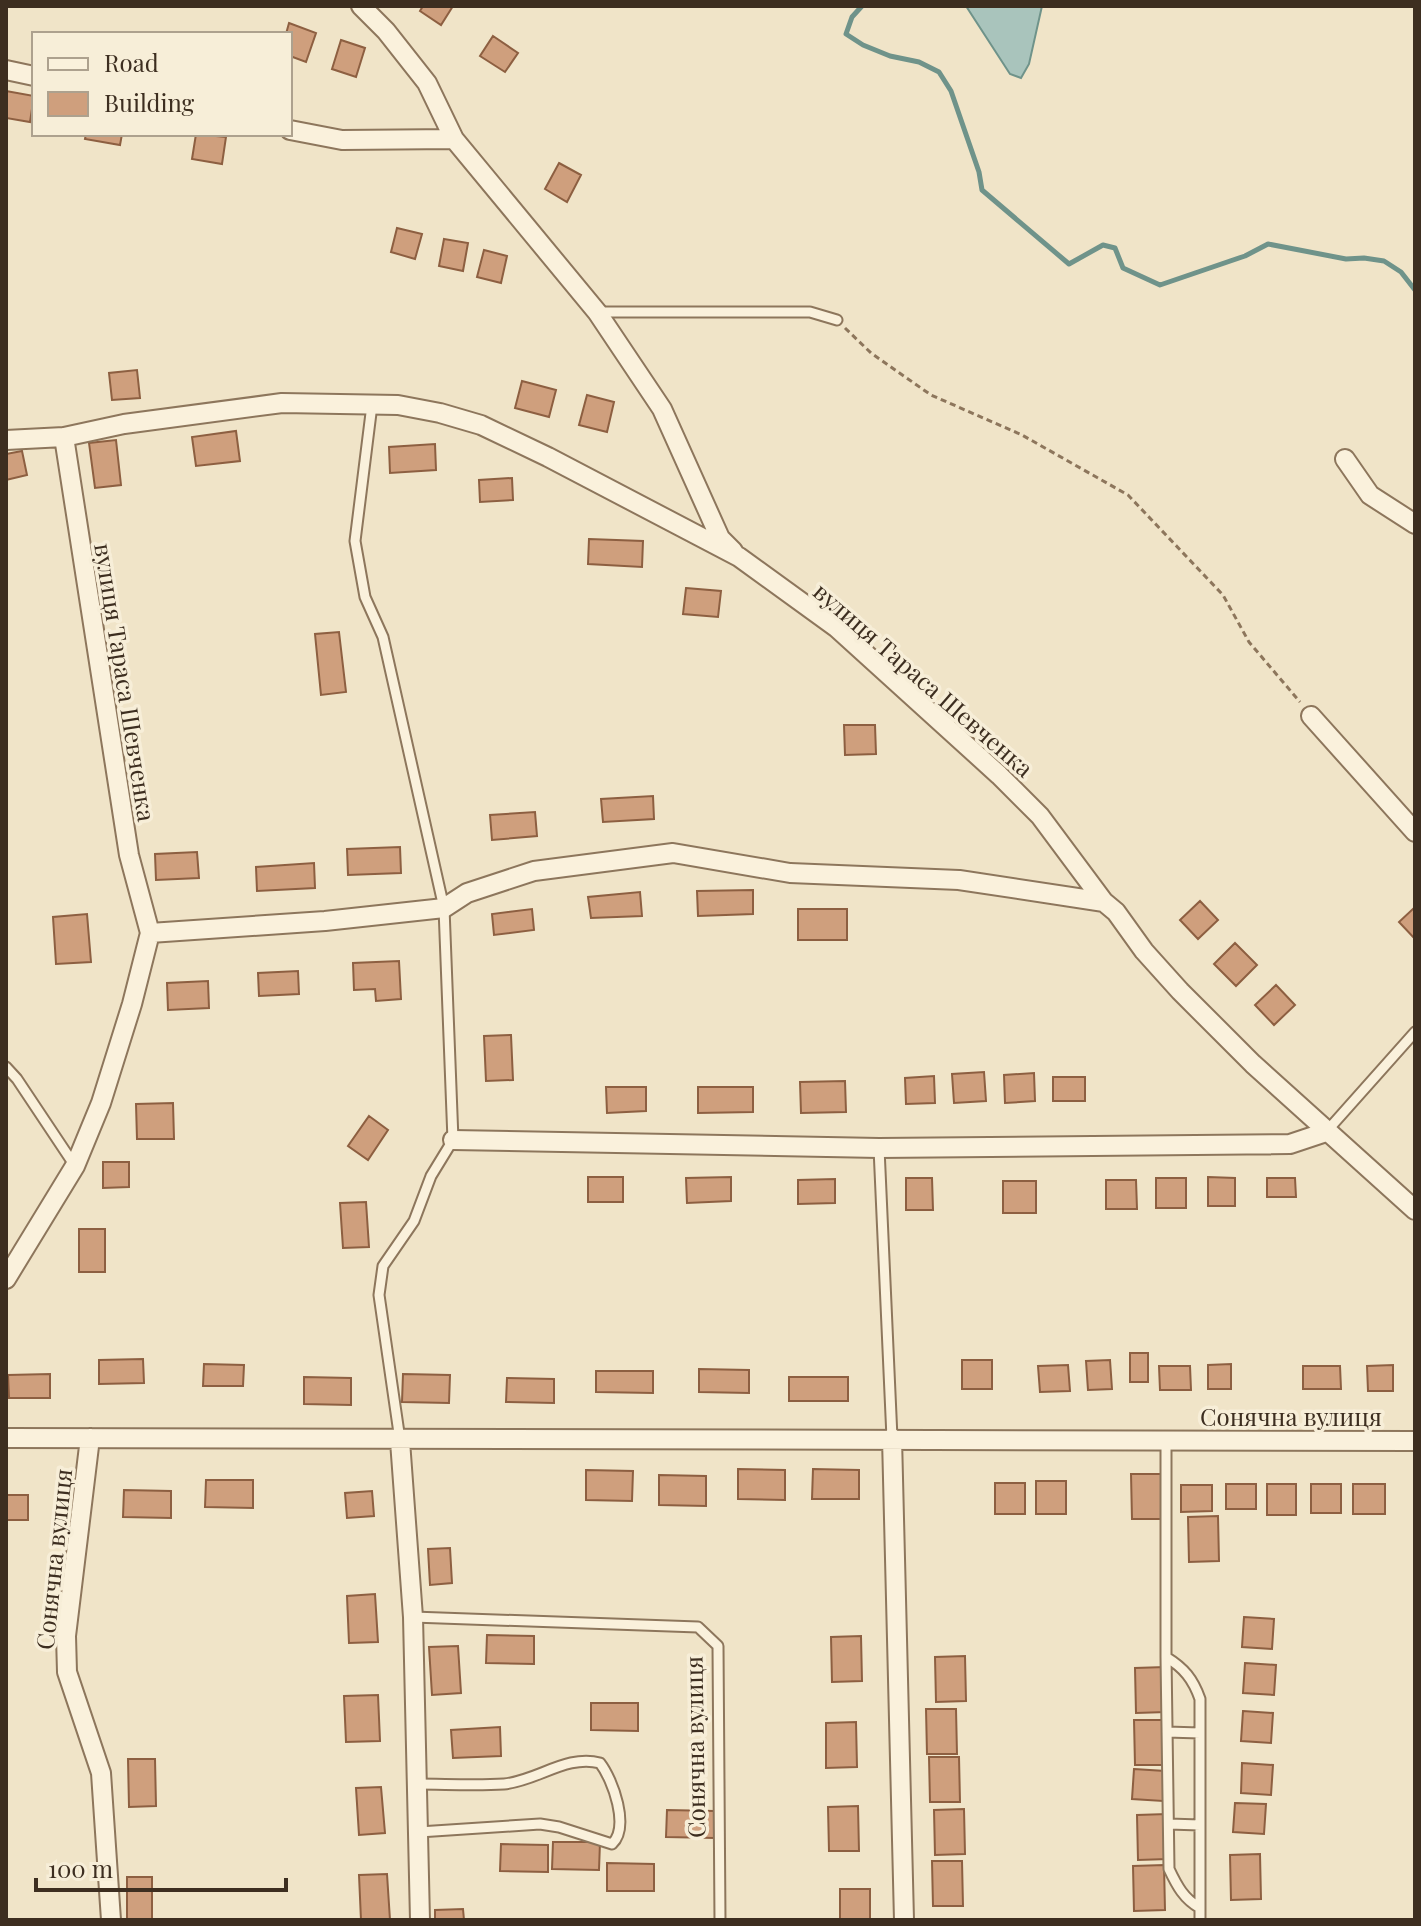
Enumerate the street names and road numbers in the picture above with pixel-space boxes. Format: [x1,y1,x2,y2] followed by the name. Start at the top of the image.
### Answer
[88,541,164,823] street label: вулиця Тараса Шевченка
[807,575,1041,783] street label: вулиця Тараса Шевченка
[1200,1400,1382,1432] street label: Сонячна вулиця
[28,1467,78,1651] street label: Сонячна вулиця
[676,1656,712,1838] street label: Сонячна вулиця

